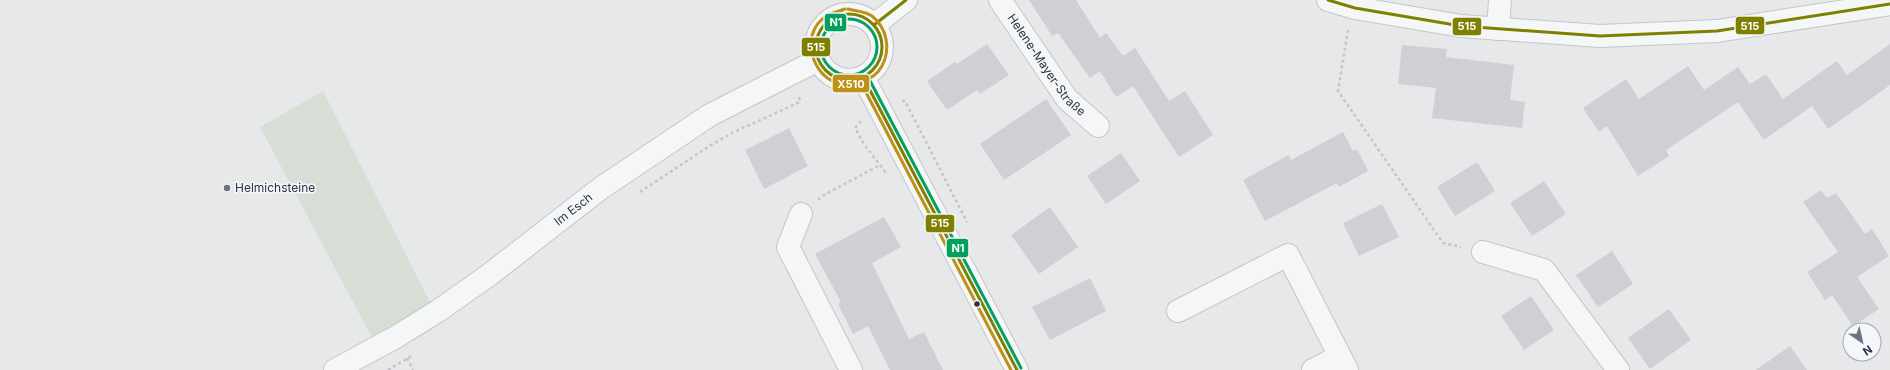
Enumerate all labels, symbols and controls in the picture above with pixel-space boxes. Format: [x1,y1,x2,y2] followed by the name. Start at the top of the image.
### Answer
[1004,11,1089,119] street label: Helene-Mayer-Straße
[824,13,847,32] line badge: N1
[829,15,843,29] text: N1
[1735,16,1765,35] line badge: 515
[1452,17,1482,36] line badge: 515
[1458,19,1476,33] text: 515
[1741,19,1759,33] text: 515
[801,37,831,57] line badge: 515
[807,40,825,54] text: 515
[832,74,870,93] line badge: X510
[837,77,865,91] text: X510
[235,180,315,195] place label: Helmichsteine
[222,183,232,193] marker: Helmichsteine
[551,189,595,229] street label: Im Esch
[925,214,955,233] line badge: 515
[931,216,949,230] text: 515
[946,238,969,258] line badge: N1
[951,241,965,255] text: N1
[972,299,982,309] unlabelled marker
[1842,322,1882,362] north arrow
[1860,342,1875,358] text: N

